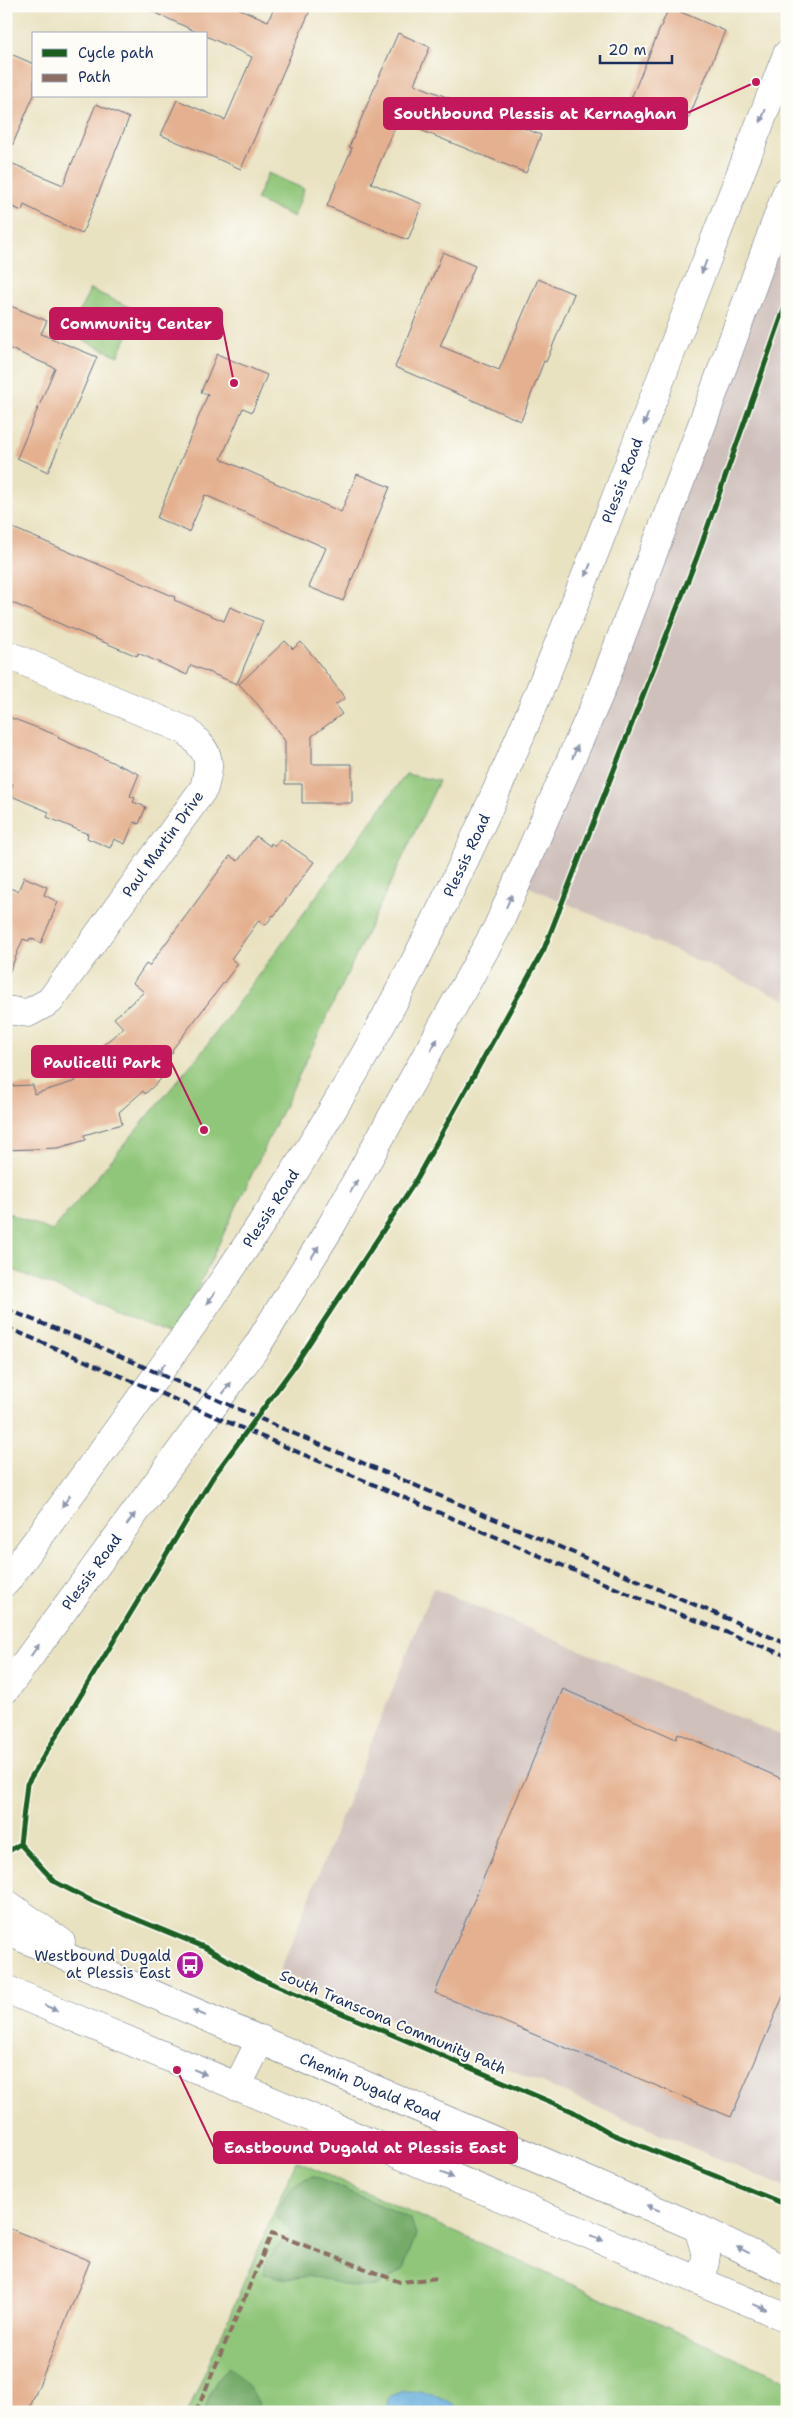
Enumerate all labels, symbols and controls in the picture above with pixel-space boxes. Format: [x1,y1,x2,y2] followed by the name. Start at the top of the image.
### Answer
[32,32,208,98] legend
[600,32,673,64] scale bar
[608,40,647,60] text: 20 m
[78,43,154,63] text: Cycle path
[78,67,111,87] text: Path
[384,98,687,129] callout: Southbound Plessis at Kernaghan
[394,103,677,124] text: Southbound Plessis at Kernaghan
[759,108,766,123] one-way arrow
[700,260,708,275] one-way arrow
[50,308,222,339] callout: Community Center
[60,313,212,334] text: Community Center
[642,412,650,427] one-way arrow
[597,435,648,526] street label: Plessis Road
[583,563,591,578] one-way arrow
[571,745,579,759] one-way arrow
[118,787,208,901] street label: Paul Martin Drive
[439,810,495,900] street label: Plessis Road
[506,894,514,908] one-way arrow
[430,1037,438,1052] one-way arrow
[32,1046,171,1077] callout: Paulicelli Park
[43,1052,161,1073] text: Paulicelli Park
[238,1165,304,1252] street label: Plessis Road
[349,1179,358,1193] one-way arrow
[311,1245,320,1258] one-way arrow
[205,1291,216,1304] one-way arrow
[156,1362,166,1376] one-way arrow
[222,1381,232,1395] one-way arrow
[61,1494,71,1508] one-way arrow
[126,1512,136,1526] one-way arrow
[57,1529,127,1614] street label: Plessis Road
[30,1643,40,1657] one-way arrow
[34,1946,171,1983] place label: Westbound Dugald at Plessis East
[175,1950,205,1980] bus stop icon: Westbound Dugald at Plessis East
[277,1965,509,2079] street label: South Transcona Community Path
[44,2004,58,2012] one-way arrow
[191,2009,206,2017] one-way arrow
[296,2048,444,2126] street label: Chemin Dugald Road
[193,2068,207,2076] one-way arrow
[214,2132,517,2163] callout: Eastbound Dugald at Plessis East
[224,2137,506,2158] text: Eastbound Dugald at Plessis East
[440,2172,454,2180] one-way arrow
[646,2204,660,2212] one-way arrow
[590,2234,605,2242] one-way arrow
[736,2246,750,2254] one-way arrow
[753,2303,768,2311] one-way arrow

